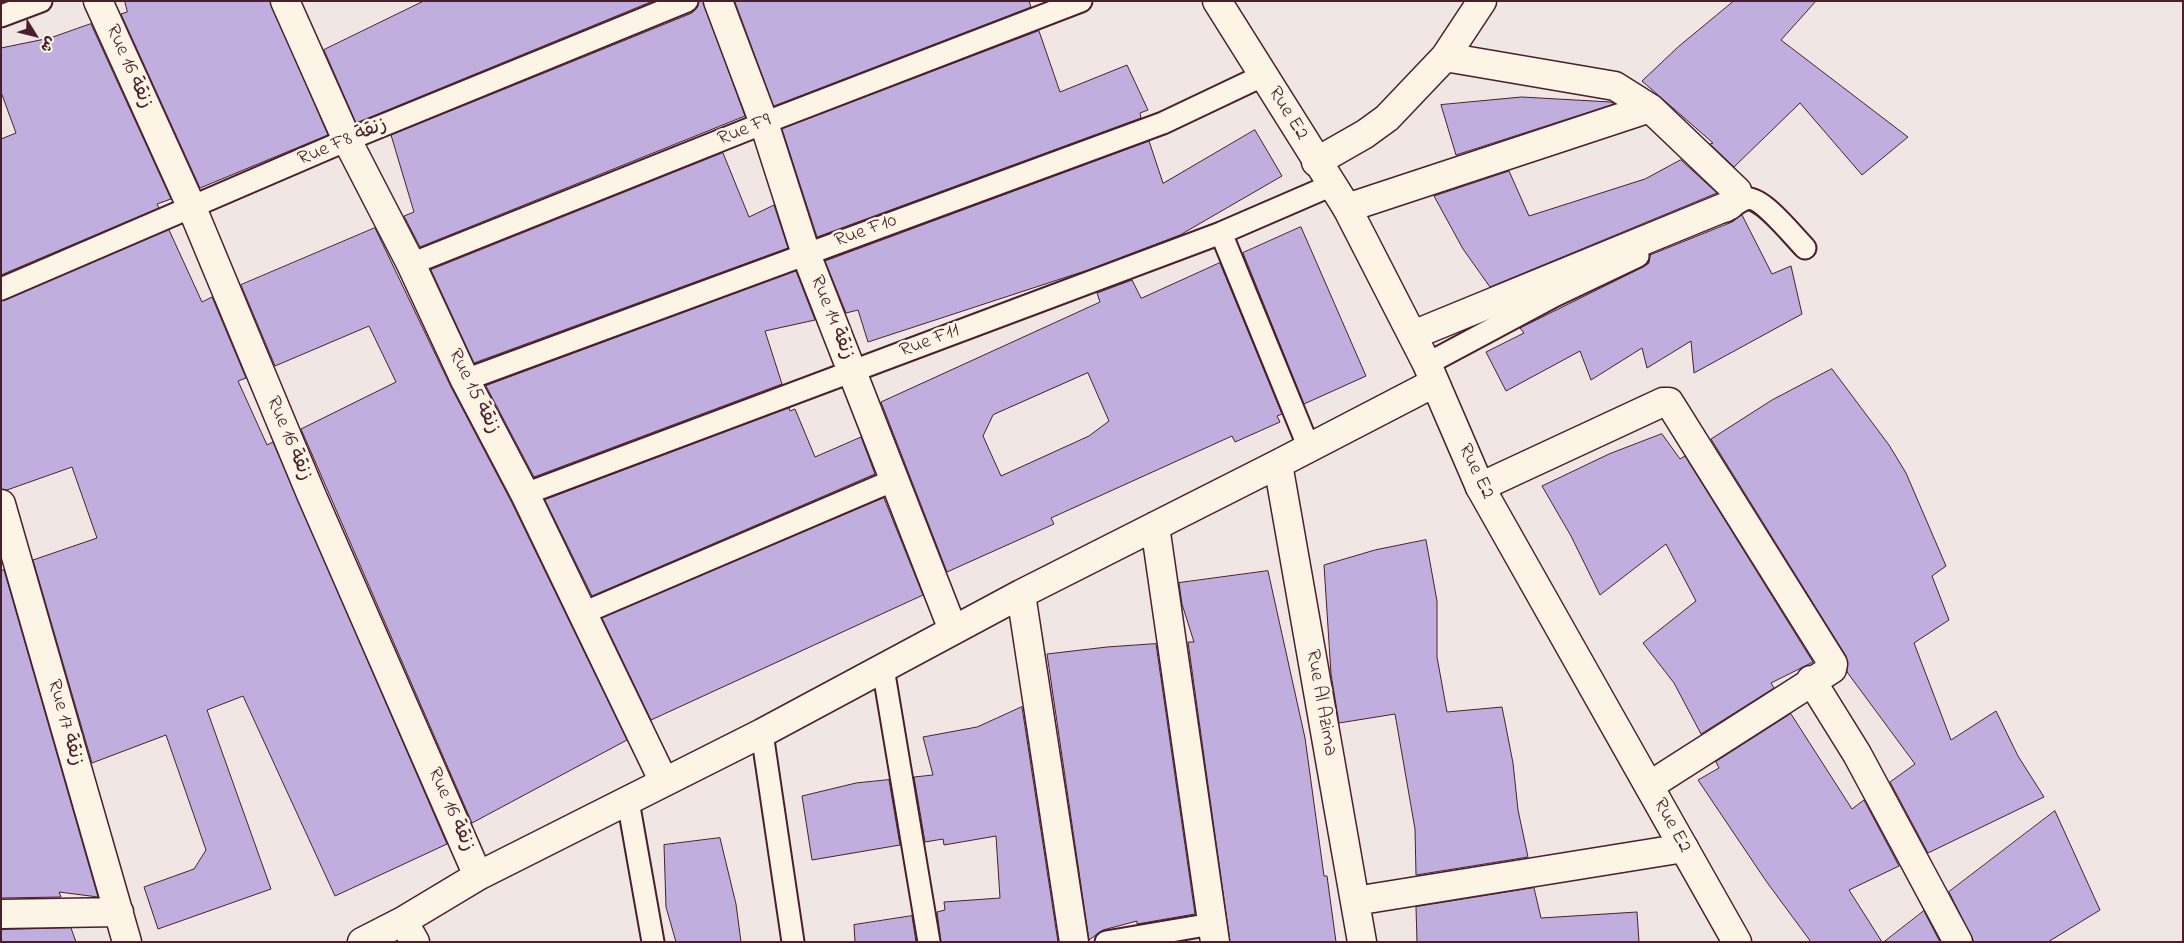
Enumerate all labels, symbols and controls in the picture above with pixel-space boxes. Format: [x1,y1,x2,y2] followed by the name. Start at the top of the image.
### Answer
[10,10,60,60] north arrow
[99,21,157,113] street label: Rue 16 زنقة
[35,32,61,57] text: ش
[1261,83,1313,145] street label: Rue E2
[715,110,775,152] street label: Rue F9
[295,113,391,173] street label: Rue F8 زنقة
[832,210,900,254] street label: Rue F10
[803,272,859,364] street label: Rue 14 زنقة
[897,320,963,364] street label: Rue F11
[441,346,505,438] street label: Rue 15 زنقة
[259,393,317,485] street label: Rue 16 زنقة
[1451,440,1499,504] street label: Rue E2
[1299,648,1341,758] street label: Rue Al Azima
[40,677,88,769] street label: Rue 17 زنقة
[421,764,479,856] street label: Rue 16 زنقة
[1646,795,1696,857] street label: Rue E2

